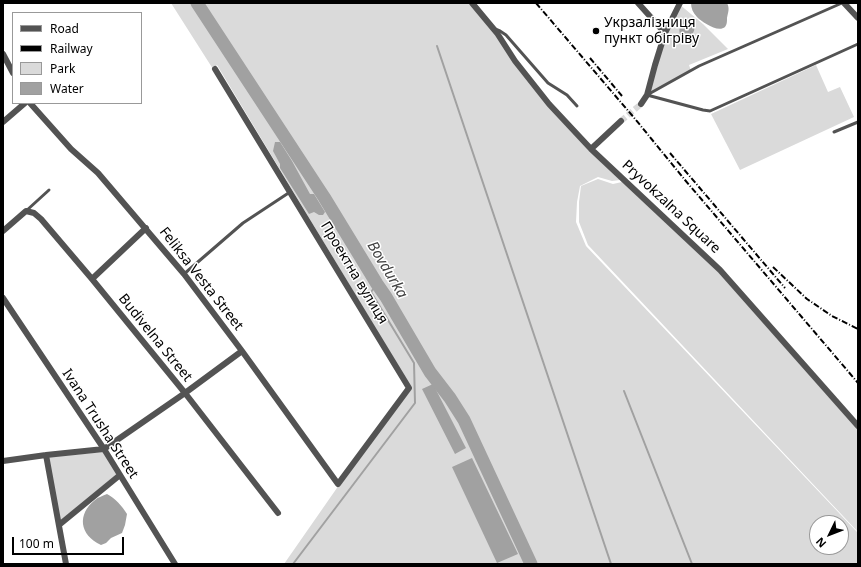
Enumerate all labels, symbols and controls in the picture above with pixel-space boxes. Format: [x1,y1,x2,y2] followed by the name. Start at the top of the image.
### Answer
[12,12,142,104] legend
[604,15,699,48] place label: Укрзалізниця пункт обігріву
[50,20,79,37] text: Road
[591,26,601,36] marker: Укрзалізниця пункт обігріву
[50,40,93,57] text: Railway
[50,60,75,77] text: Park
[50,80,84,97] text: Water
[618,157,724,257] street label: Pryvokzalna Square
[317,219,391,327] street label: Проектна вулиця
[155,224,247,334] street label: Feliksa Vesta Street
[363,238,411,302] water label: Bovdurka
[115,291,195,385] street label: Budivelna Street
[58,366,142,482] street label: Ivana Trusha Street
[809,515,849,555] north arrow
[14,529,126,555] scale bar
[812,534,829,551] text: N
[19,535,54,552] text: 100 m

